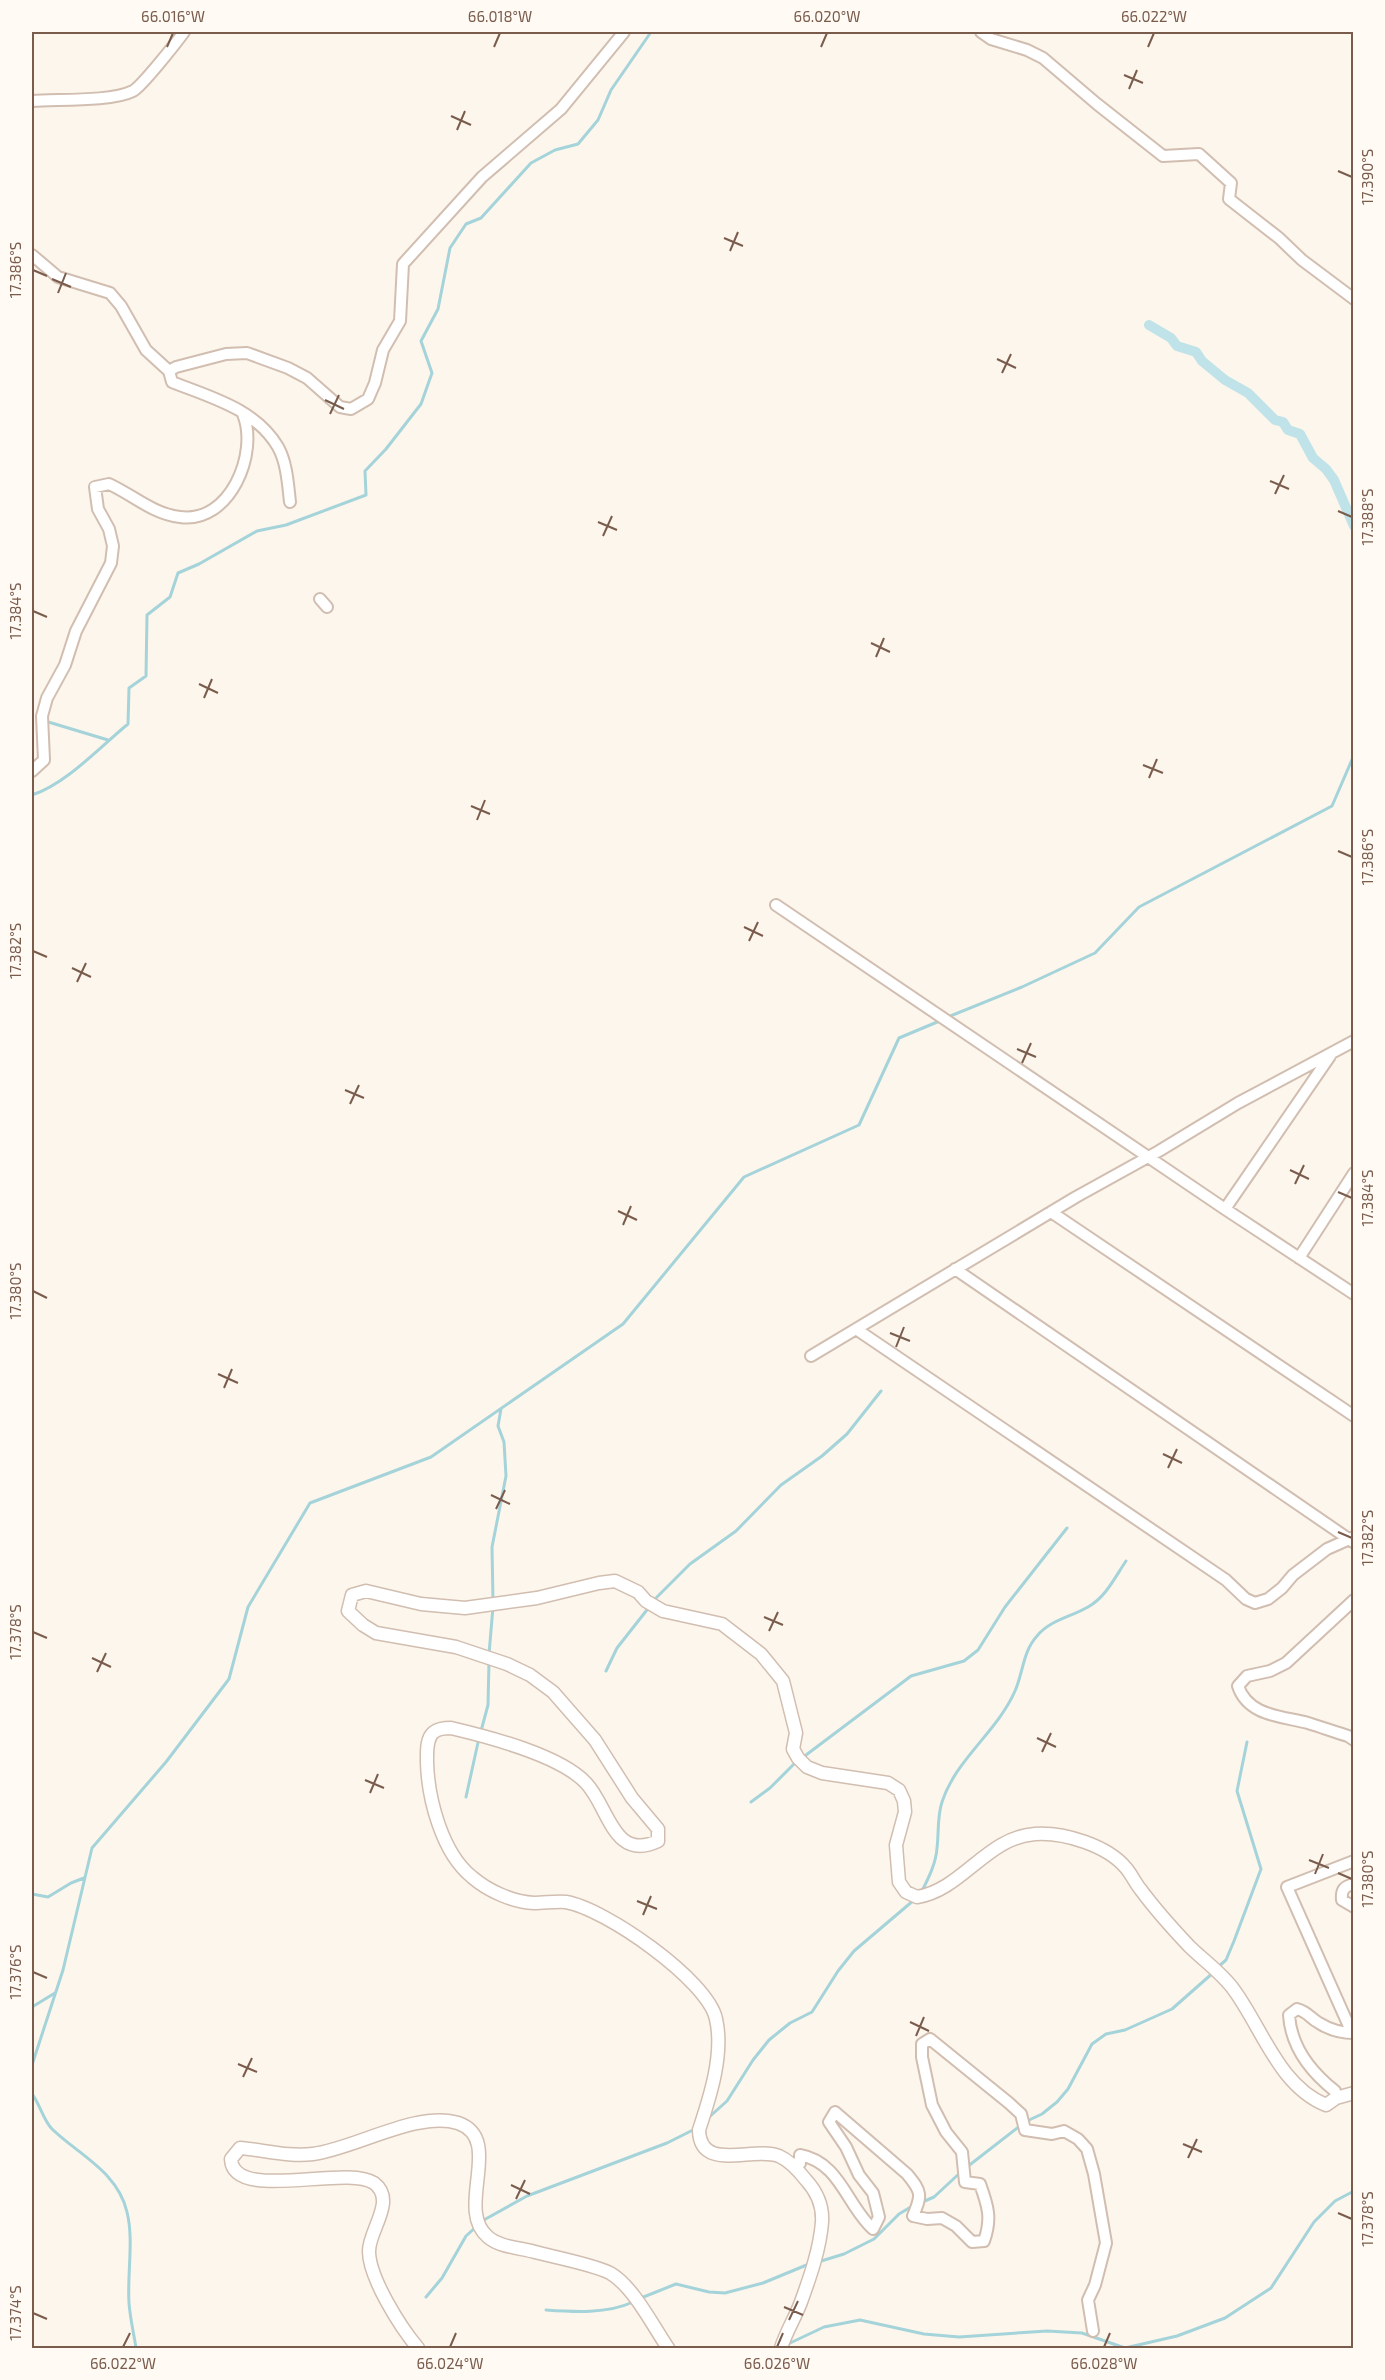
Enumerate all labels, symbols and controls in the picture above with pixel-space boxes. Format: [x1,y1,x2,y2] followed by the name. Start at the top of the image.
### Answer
[141,7,205,25] text: 66.016°W
[468,7,532,25] text: 66.018°W
[794,7,860,25] text: 66.020°W
[1121,7,1187,25] text: 66.022°W
[1358,149,1376,205] text: 17.390°S
[6,242,24,298] text: 17.386°S
[1358,489,1376,545] text: 17.388°S
[6,583,24,639] text: 17.384°S
[1358,829,1376,885] text: 17.386°S
[6,923,24,979] text: 17.382°S
[1358,1170,1376,1226] text: 17.384°S
[6,1263,24,1319] text: 17.380°S
[1358,1510,1376,1566] text: 17.382°S
[6,1604,24,1660] text: 17.378°S
[1358,1851,1376,1907] text: 17.380°S
[6,1945,24,1999] text: 17.376°S
[1358,2191,1376,2247] text: 17.378°S
[6,2285,24,2341] text: 17.374°S
[90,2354,156,2372] text: 66.022°W
[417,2354,483,2372] text: 66.024°W
[744,2354,810,2372] text: 66.026°W
[1071,2354,1137,2372] text: 66.028°W

